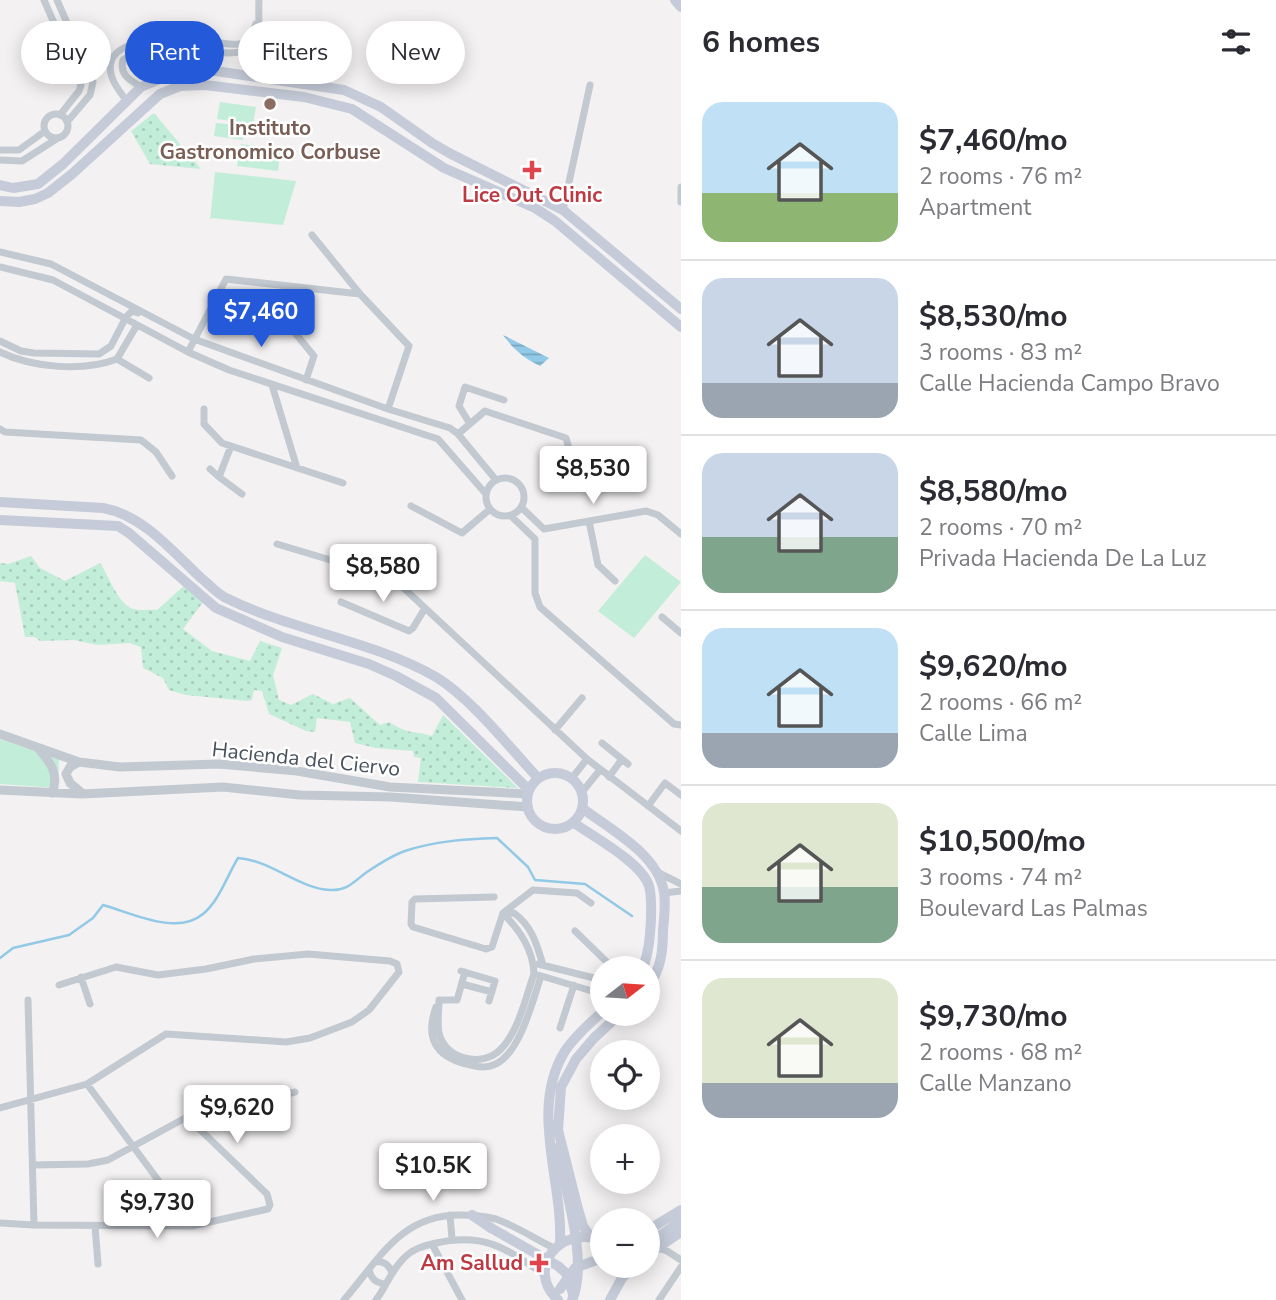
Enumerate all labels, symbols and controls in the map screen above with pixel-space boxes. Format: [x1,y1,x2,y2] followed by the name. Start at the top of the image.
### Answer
[21,21,111,84] chip: Buy
[125,21,224,84] chip: Rent
[238,21,352,84] chip: Filters
[366,21,465,84] chip: New
[702,22,820,63] text: 6 homes
[1217,23,1255,61] icon: filters
[262,96,278,112] marker: Instituto Gastronomico Corbuse
[159,114,381,166] place label: Instituto Gastronomico Corbuse
[919,120,1068,161] text: $7,460/mo
[758,130,842,214] icon: home
[522,160,542,180] marker: Lice Out Clinic
[919,161,1082,192] text: 2 rooms · 76 m²
[462,181,602,209] place label: Lice Out Clinic
[919,192,1031,223] text: Apartment
[204,290,318,349] pin: $7,460
[224,296,298,327] text: $7,460
[919,296,1068,337] text: $8,530/mo
[758,306,842,390] icon: home
[919,337,1082,368] text: 3 rooms · 83 m²
[919,368,1220,399] text: Calle Hacienda Campo Bravo
[536,447,650,506] pin: $8,530
[556,453,630,484] text: $8,530
[919,471,1068,512] text: $8,580/mo
[758,481,842,565] icon: home
[919,512,1082,543] text: 2 rooms · 70 m²
[919,543,1206,574] text: Privada Hacienda De La Luz
[326,544,440,604] pin: $8,580
[346,551,420,582] text: $8,580
[919,646,1068,687] text: $9,620/mo
[758,656,842,740] icon: home
[919,687,1082,718] text: 2 rooms · 66 m²
[919,718,1028,749] text: Calle Lima
[210,735,402,783] street label: Hacienda del Ciervo
[919,821,1086,862] text: $10,500/mo
[758,831,842,915] icon: home
[919,862,1082,893] text: 3 rooms · 74 m²
[919,893,1148,924] text: Boulevard Las Palmas
[590,956,660,1026] north arrow
[590,956,660,1278] map controls
[919,996,1068,1037] text: $9,730/mo
[758,1006,842,1090] icon: home
[919,1037,1082,1068] text: 2 rooms · 68 m²
[590,1040,660,1110] button: locate
[919,1068,1071,1099] text: Calle Manzano
[180,1086,294,1145] pin: $9,620
[200,1092,274,1123] text: $9,620
[590,1124,660,1194] button: +
[376,1144,490,1203] pin: $10.5K
[395,1150,471,1181] text: $10.5K
[100,1180,214,1240] pin: $9,730
[120,1187,194,1218] text: $9,730
[590,1208,660,1278] button: −
[420,1249,523,1277] place label: Am Sallud
[529,1253,549,1273] marker: Am Sallud

